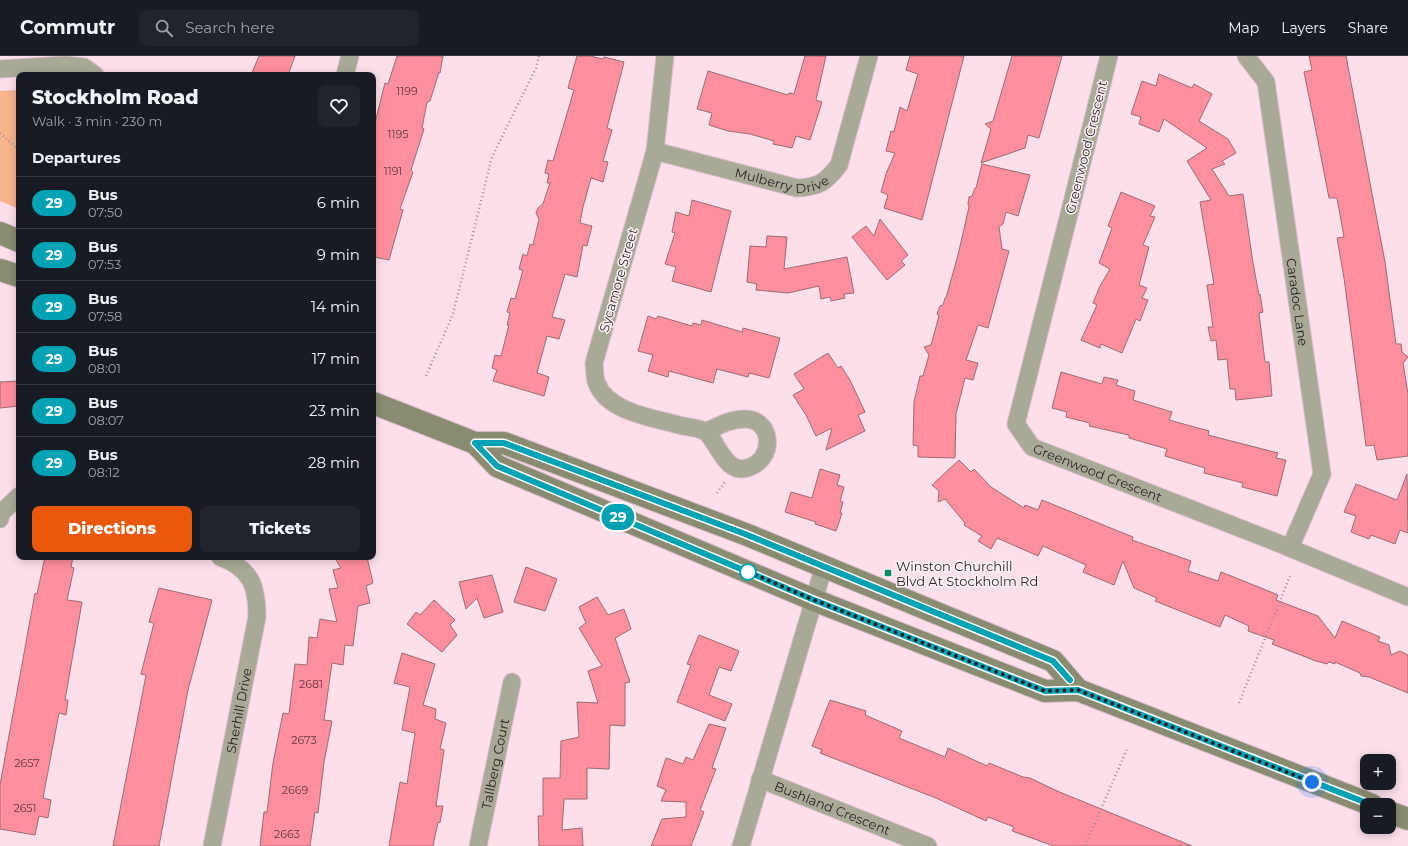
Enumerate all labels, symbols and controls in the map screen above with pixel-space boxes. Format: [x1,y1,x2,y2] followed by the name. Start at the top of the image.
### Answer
[139,10,419,46] search box
[20,16,115,39] text: Commutr
[153,17,175,39] icon: search
[185,18,274,37] text: Search here
[1228,19,1259,37] text: Map
[1281,19,1326,37] text: Layers
[1348,19,1388,37] text: Share
[1062,79,1110,215] street label: Greenwood Crescent
[396,84,418,98] house number: 1199
[318,85,360,127] button: heart
[32,86,199,109] text: Stockholm Road
[32,113,162,129] text: Walk · 3 min · 230 m
[388,127,408,141] house number: 1195
[32,148,121,167] text: Departures
[384,164,402,178] house number: 1191
[733,164,832,196] street label: Mulberry Drive
[88,185,118,204] text: Bus
[317,193,360,212] text: 6 min
[45,194,63,212] text: 29
[88,204,123,220] text: 07:50
[596,226,640,334] street label: Sycamore Street
[88,237,118,256] text: Bus
[317,245,360,264] text: 9 min
[45,246,63,264] text: 29
[88,256,121,272] text: 07:53
[1283,257,1312,347] street label: Caradoc Lane
[88,289,118,308] text: Bus
[311,297,360,316] text: 14 min
[45,298,63,316] text: 29
[88,308,122,324] text: 07:58
[88,341,118,360] text: Bus
[312,349,360,368] text: 17 min
[45,350,63,368] text: 29
[88,360,121,376] text: 08:01
[88,393,118,412] text: Bus
[309,401,360,420] text: 23 min
[45,402,63,420] text: 29
[88,412,124,428] text: 08:07
[1031,440,1164,505] street label: Greenwood Crescent
[88,445,118,464] text: Bus
[308,453,360,472] text: 28 min
[45,454,63,472] text: 29
[88,464,120,480] text: 08:12
[600,504,636,530] line badge: 29
[32,506,192,552] button: Directions
[200,506,360,552] button: Tickets
[609,508,627,526] text: 29
[896,558,1038,589] place label: Winston Churchill Blvd At Stockholm Rd
[739,563,757,581] unlabelled marker
[883,568,893,578] marker: Winston Churchill Blvd At Stockholm Rd
[222,666,255,755] street label: Sherhill Drive
[299,677,323,691] house number: 2681
[478,717,512,811] street label: Tallberg Court
[291,733,317,747] house number: 2673
[1360,754,1396,834] map controls
[1360,754,1396,790] button: +
[14,756,40,770] house number: 2657
[1302,772,1322,792] your location
[772,778,893,838] street label: Bushland Crescent
[282,783,308,797] house number: 2669
[1360,798,1396,834] button: −
[13,801,37,815] house number: 2651
[274,827,300,841] house number: 2663

